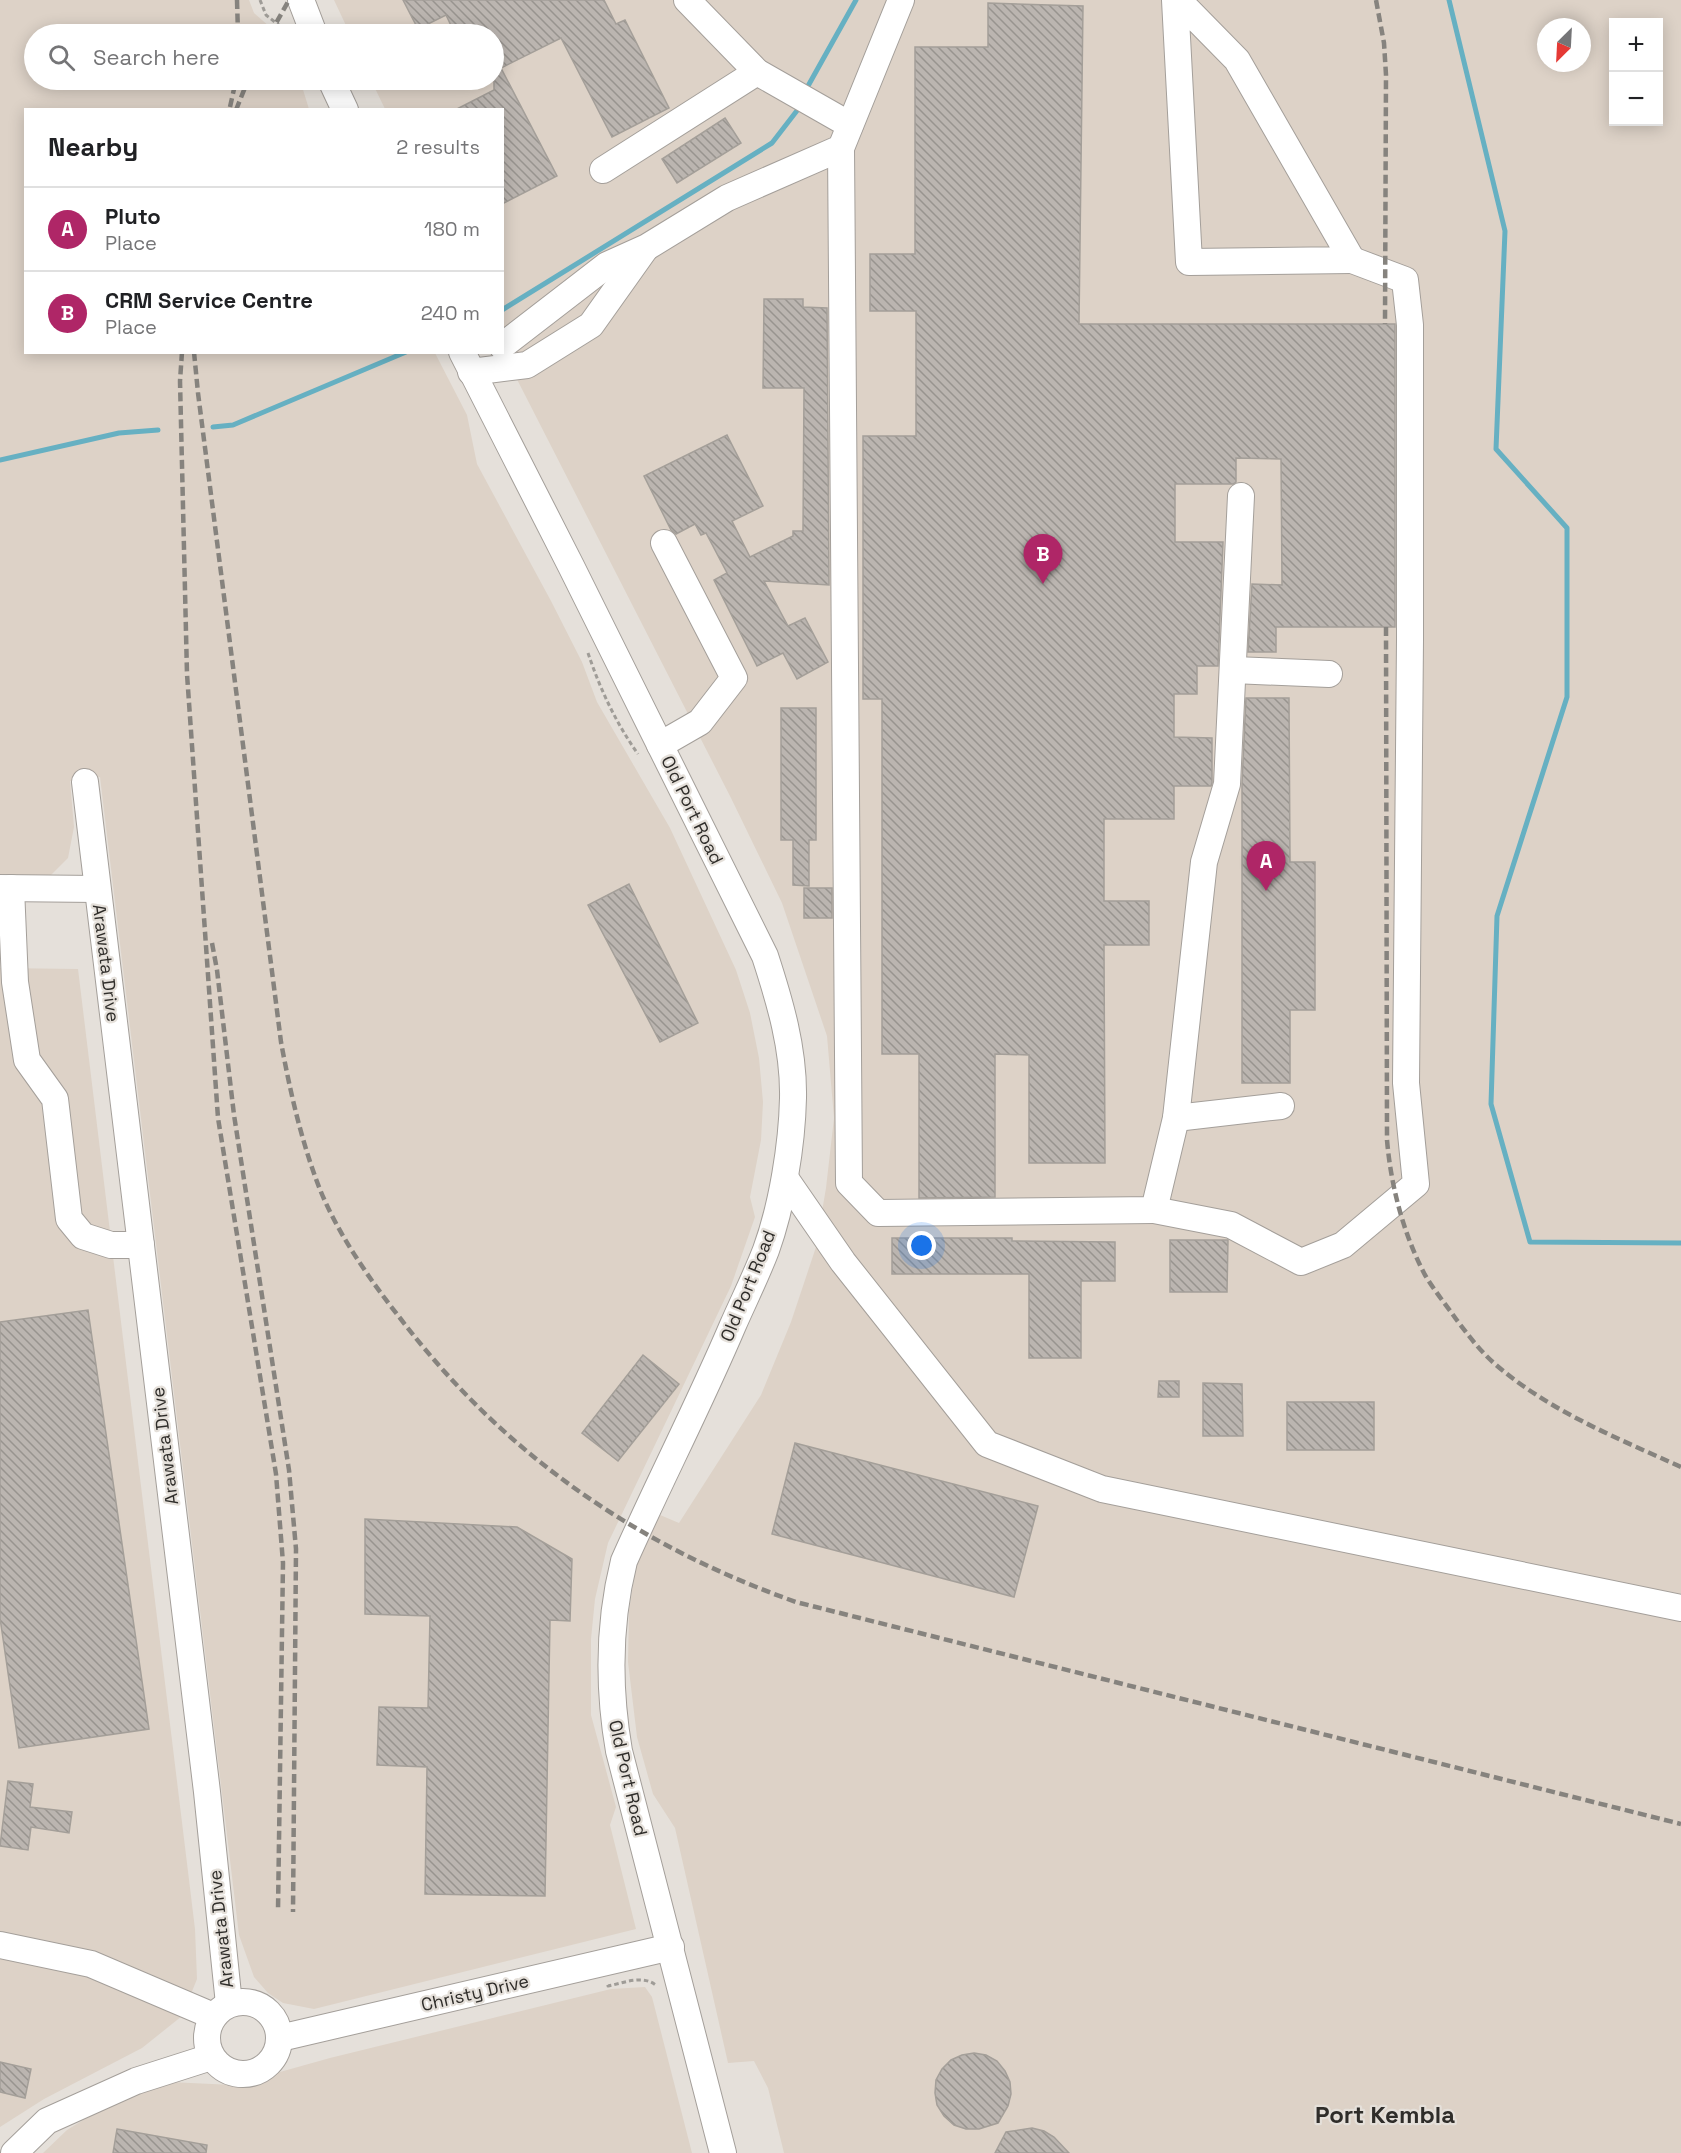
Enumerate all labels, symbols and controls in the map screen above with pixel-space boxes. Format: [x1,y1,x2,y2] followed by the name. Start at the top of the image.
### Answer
[1537,18,1591,72] north arrow
[1609,18,1663,126] map controls
[1609,18,1663,72] button: +
[24,24,504,90] search box
[45,41,78,74] icon: search
[93,43,220,71] text: Search here
[1609,72,1663,126] button: −
[48,130,138,164] text: Nearby
[396,134,480,160] text: 2 results
[105,202,161,230] text: Pluto
[61,216,74,242] text: A
[424,216,480,242] text: 180 m
[105,230,157,256] text: Place
[105,286,313,314] text: CRM Service Centre
[61,300,74,326] text: B
[421,300,480,326] text: 240 m
[105,314,157,340] text: Place
[1024,534,1062,584] pin: B
[656,752,729,868] street label: Old Port Road
[1246,842,1286,891] pin: A
[88,903,125,1023] street label: Arawata Drive
[715,1227,780,1345] street label: Old Port Road
[907,1231,936,1260] your location
[146,1386,183,1506] street label: Arawata Drive
[604,1718,653,1838] street label: Old Port Road
[203,1869,238,1989] street label: Arawata Drive
[419,1969,531,2016] street label: Christy Drive
[1315,2099,1455,2130] district label: Port Kembla

